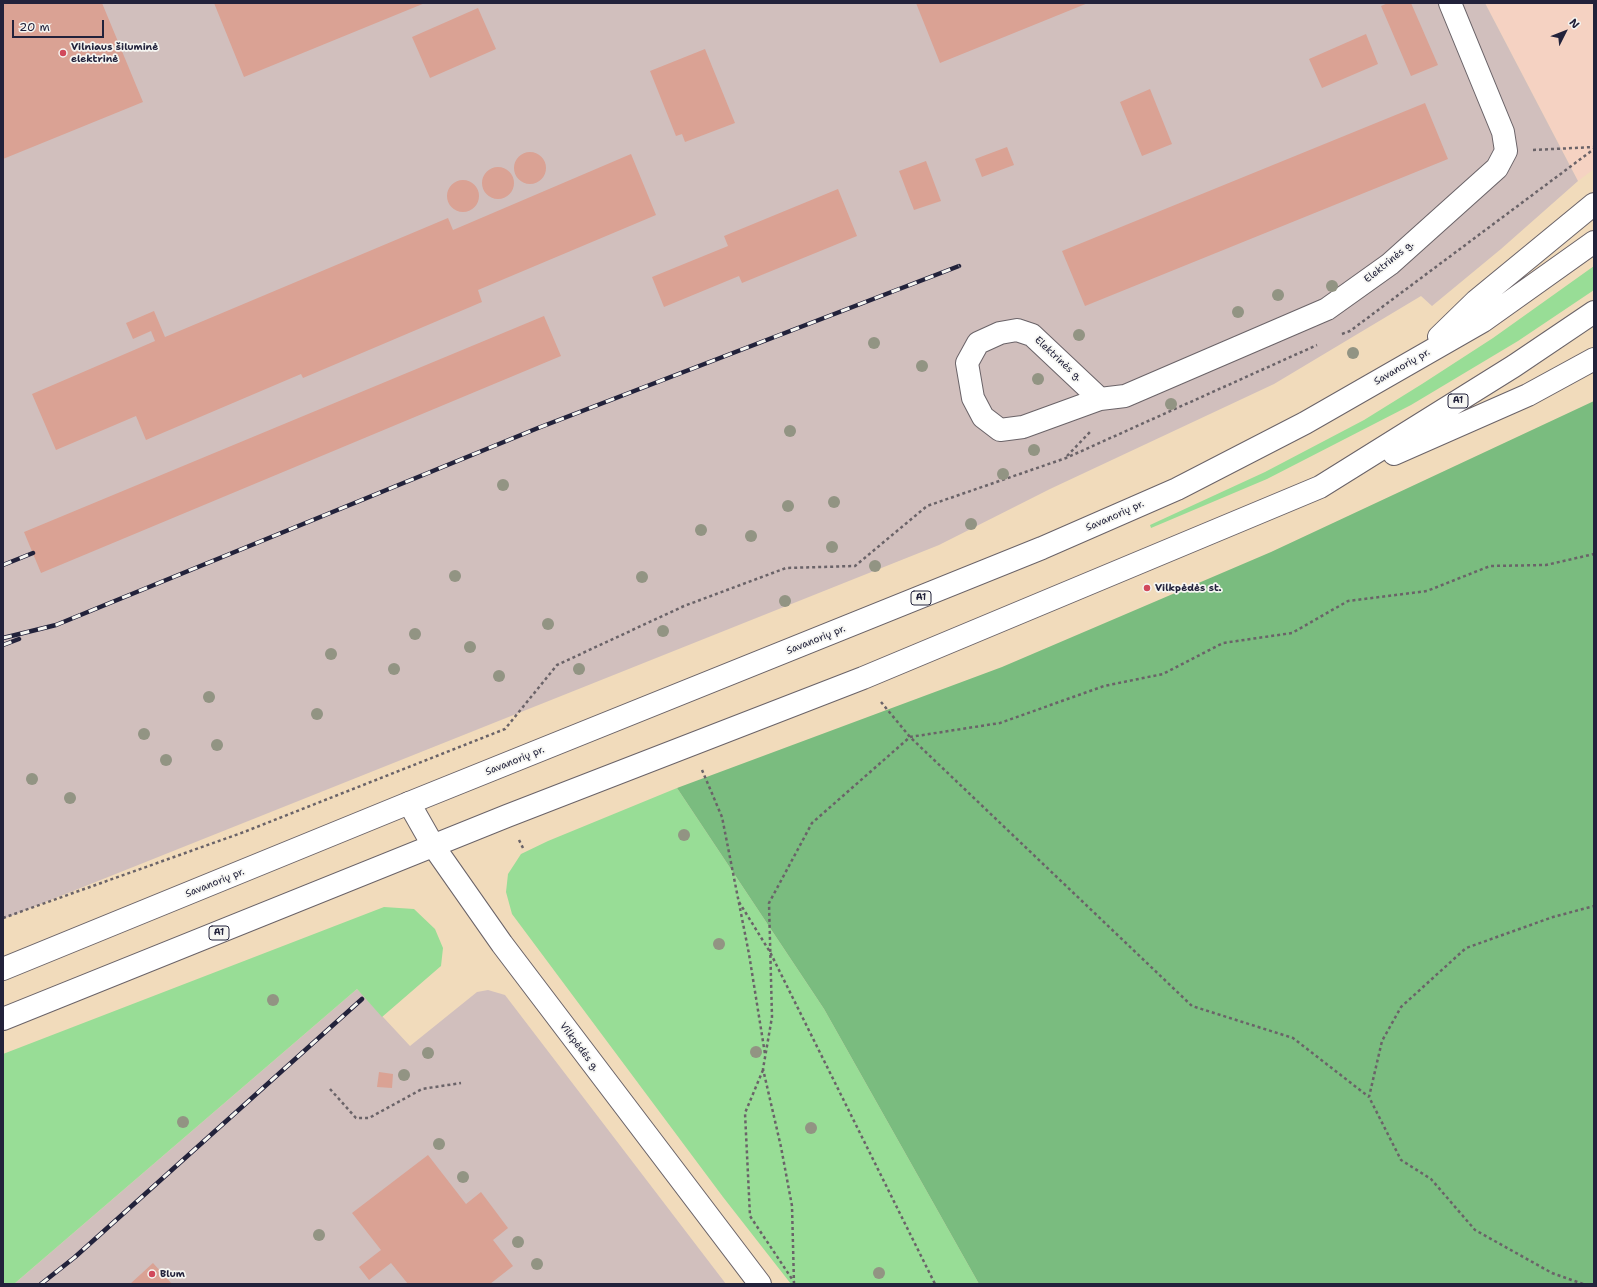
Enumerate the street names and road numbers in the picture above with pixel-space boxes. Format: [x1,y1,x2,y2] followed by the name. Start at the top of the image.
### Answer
[1362,238,1416,286] street label: Elektrinės g.
[1032,334,1084,384] street label: Elektrinės g.
[1372,346,1432,388] street label: Savanorių pr.
[1448,394,1468,408] road number: A1
[1084,498,1146,534] street label: Savanorių pr.
[911,591,931,605] road number: A1
[785,623,847,657] street label: Savanorių pr.
[484,744,546,778] street label: Savanorių pr.
[184,866,246,900] street label: Savanorių pr.
[209,926,229,940] road number: A1
[557,1020,601,1074] street label: Vilkpėdės g.

